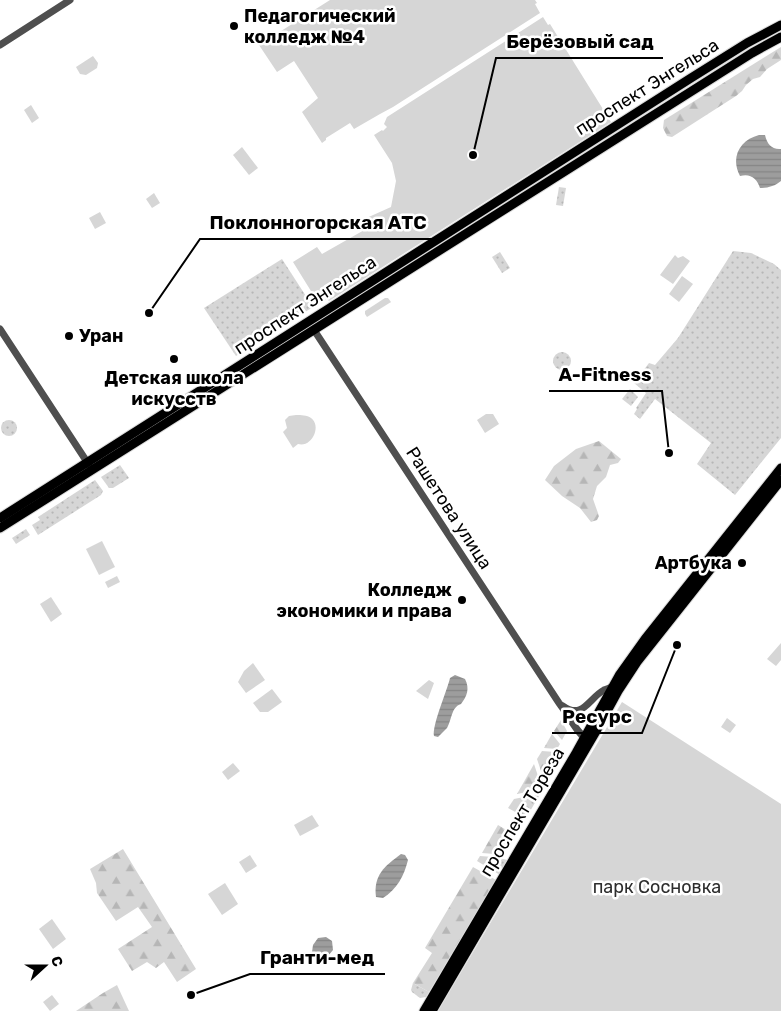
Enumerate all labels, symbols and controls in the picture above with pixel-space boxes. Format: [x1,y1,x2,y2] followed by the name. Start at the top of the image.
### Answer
[244,5,395,48] place label: Педагогический колледж №4
[228,20,240,32] marker: Педагогический колледж №4
[496,24,663,58] callout: Берёзовый сад
[506,30,654,53] text: Берёзовый сад
[571,34,723,140] street label: проспект Энгельса
[200,205,437,239] callout: Поклонногорская АТС
[209,211,427,234] text: Поклонногорская АТС
[230,251,380,359] street label: проспект Энгельса
[79,325,123,347] place label: Уран
[63,330,75,342] marker: Уран
[168,353,180,365] marker: Детская школа искусств
[549,357,662,391] callout: A-Fitness
[559,363,651,386] text: A-Fitness
[104,367,244,410] place label: Детская школа искусств
[401,443,497,573] street label: Рашетова улица
[655,552,732,574] place label: Артбука
[736,557,748,569] marker: Артбука
[276,579,453,622] place label: Колледж экономики и права
[456,594,468,606] marker: Колледж экономики и права
[552,699,642,733] callout: Ресурс
[562,705,632,728] text: Ресурс
[475,744,569,880] street label: проспект Тореза
[593,876,721,898] park label: парк Сосновка
[250,940,385,974] callout: Гранти-мед
[20,941,70,991] north arrow
[260,946,375,969] text: Гранти-мед
[47,954,66,969] text: С

